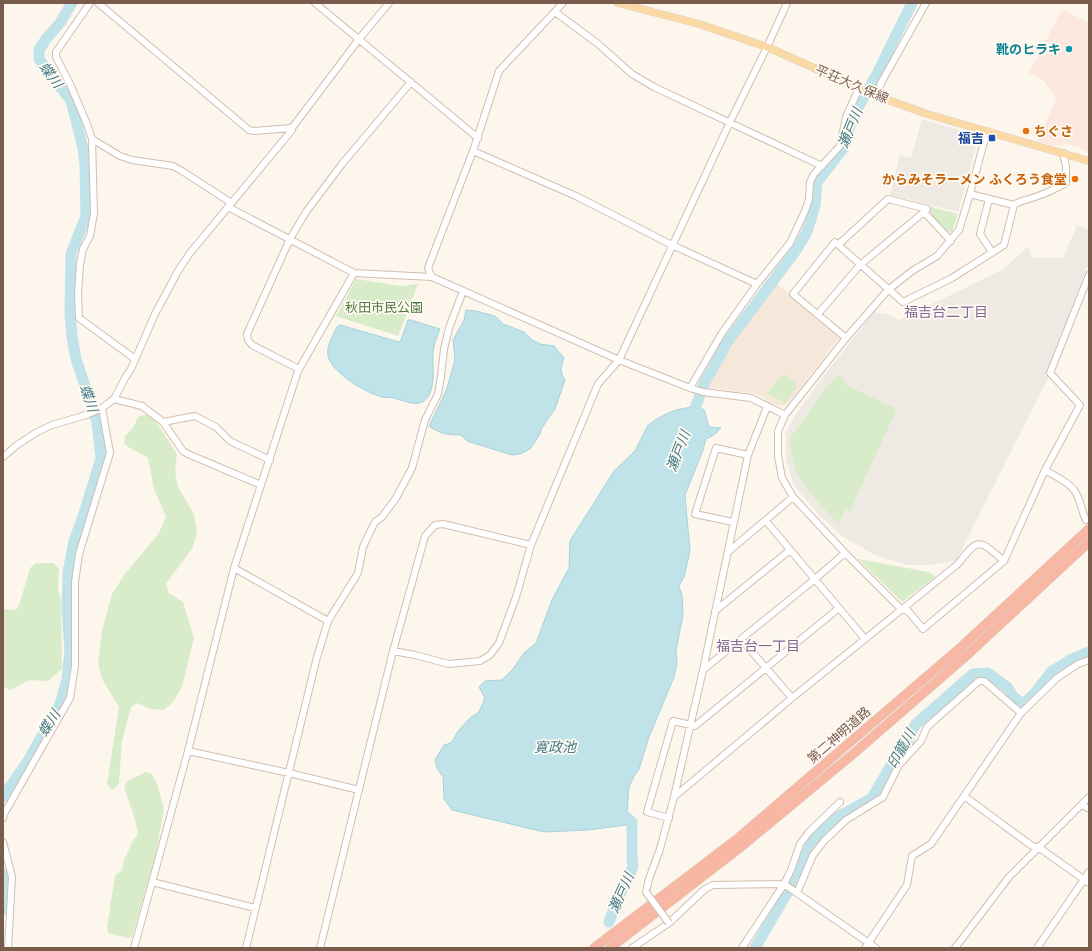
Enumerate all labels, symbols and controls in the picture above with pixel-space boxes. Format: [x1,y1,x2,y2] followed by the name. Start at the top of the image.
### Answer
[996,42,1061,57] place label: 靴のヒラキ
[1064,44,1074,54] marker: 靴のヒラキ
[36,59,67,93] water label: 蝶川
[813,62,891,106] street label: 平荘大久保線
[835,104,866,150] water label: 瀬戸川
[1034,124,1073,139] place label: ちぐさ
[1021,126,1031,136] marker: ちぐさ
[958,131,984,146] place label: 福吉
[987,133,997,143] marker: 福吉
[882,172,1067,187] place label: からみそラーメン ふくろう食堂
[1070,174,1080,184] marker: からみそラーメン ふくろう食堂
[345,300,423,315] park label: 秋田市民公園
[904,304,988,320] district label: 福吉台二丁目
[77,382,102,416] water label: 蝶川
[663,427,694,473] water label: 瀬戸川
[716,638,800,654] district label: 福吉台一丁目
[805,704,873,766] street label: 第二神明道路
[35,705,64,739] water label: 蝶川
[884,725,919,771] water label: 印籠川
[534,739,578,755] water label: 寛政池
[605,869,638,915] water label: 瀬戸川

